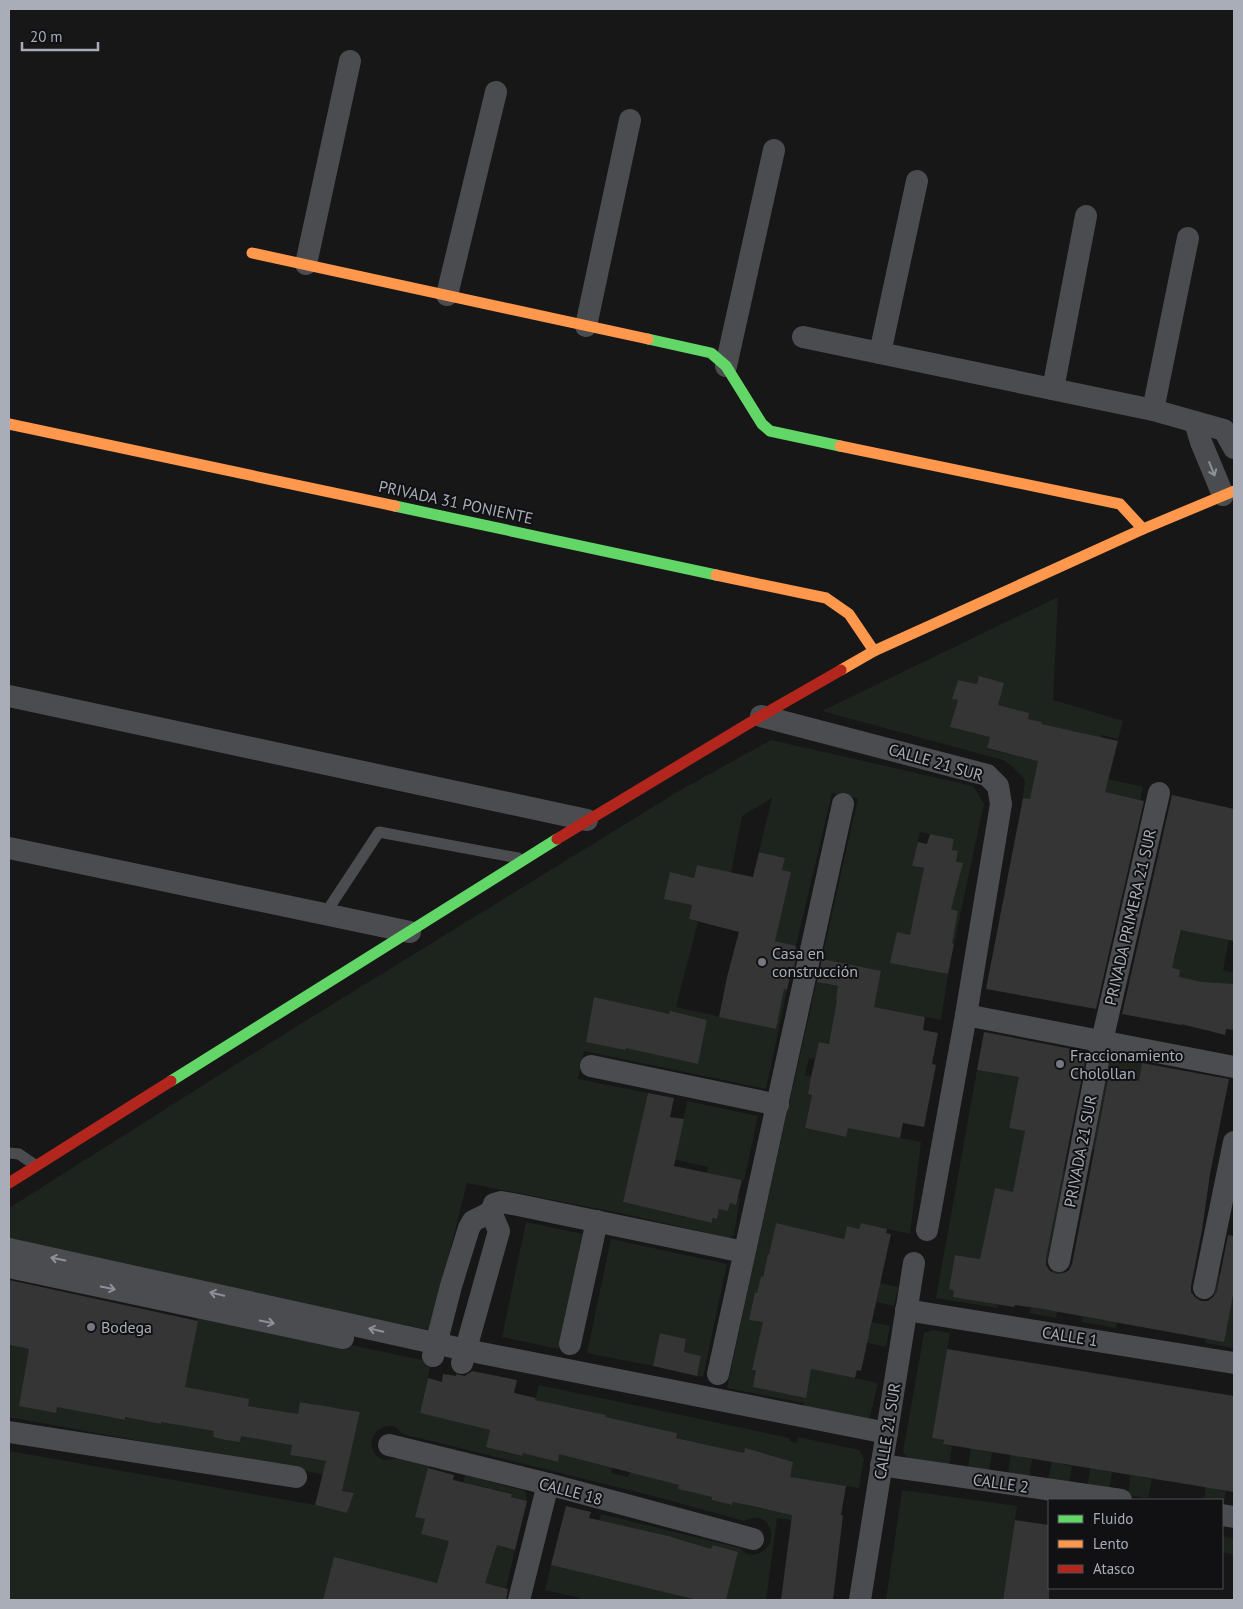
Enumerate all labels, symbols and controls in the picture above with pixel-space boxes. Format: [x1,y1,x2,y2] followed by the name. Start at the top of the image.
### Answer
[22,20,99,52] scale bar
[30,27,63,46] text: 20 m
[1209,461,1218,476] one-way arrow
[377,476,535,528] street label: PRIVADA 31 PONIENTE
[886,739,986,785] street label: CALLE 21 SUR
[1100,827,1160,1007] street label: PRIVADA PRIMERA 21 SUR
[772,943,858,981] place label: Casa en construcción
[756,956,768,968] marker: Casa en construcción
[1070,1045,1183,1083] place label: Fraccionamiento Cholollan
[1054,1058,1066,1070] marker: Fraccionamiento Cholollan
[1059,1093,1101,1209] street label: PRIVADA 21 SUR
[51,1254,67,1264] one-way arrow
[99,1284,115,1293] one-way arrow
[210,1289,226,1298] one-way arrow
[101,1317,152,1337] place label: Bodega
[258,1318,274,1327] one-way arrow
[85,1321,97,1333] marker: Bodega
[1041,1322,1099,1350] street label: CALLE 1
[368,1325,384,1334] one-way arrow
[869,1381,905,1481] street label: CALLE 21 SUR
[972,1469,1030,1497] street label: CALLE 2
[537,1473,605,1509] street label: CALLE 18
[1048,1499,1223,1589] legend
[1093,1509,1133,1528] text: Fluido
[1093,1534,1129,1553] text: Lento
[1093,1559,1135,1578] text: Atasco

